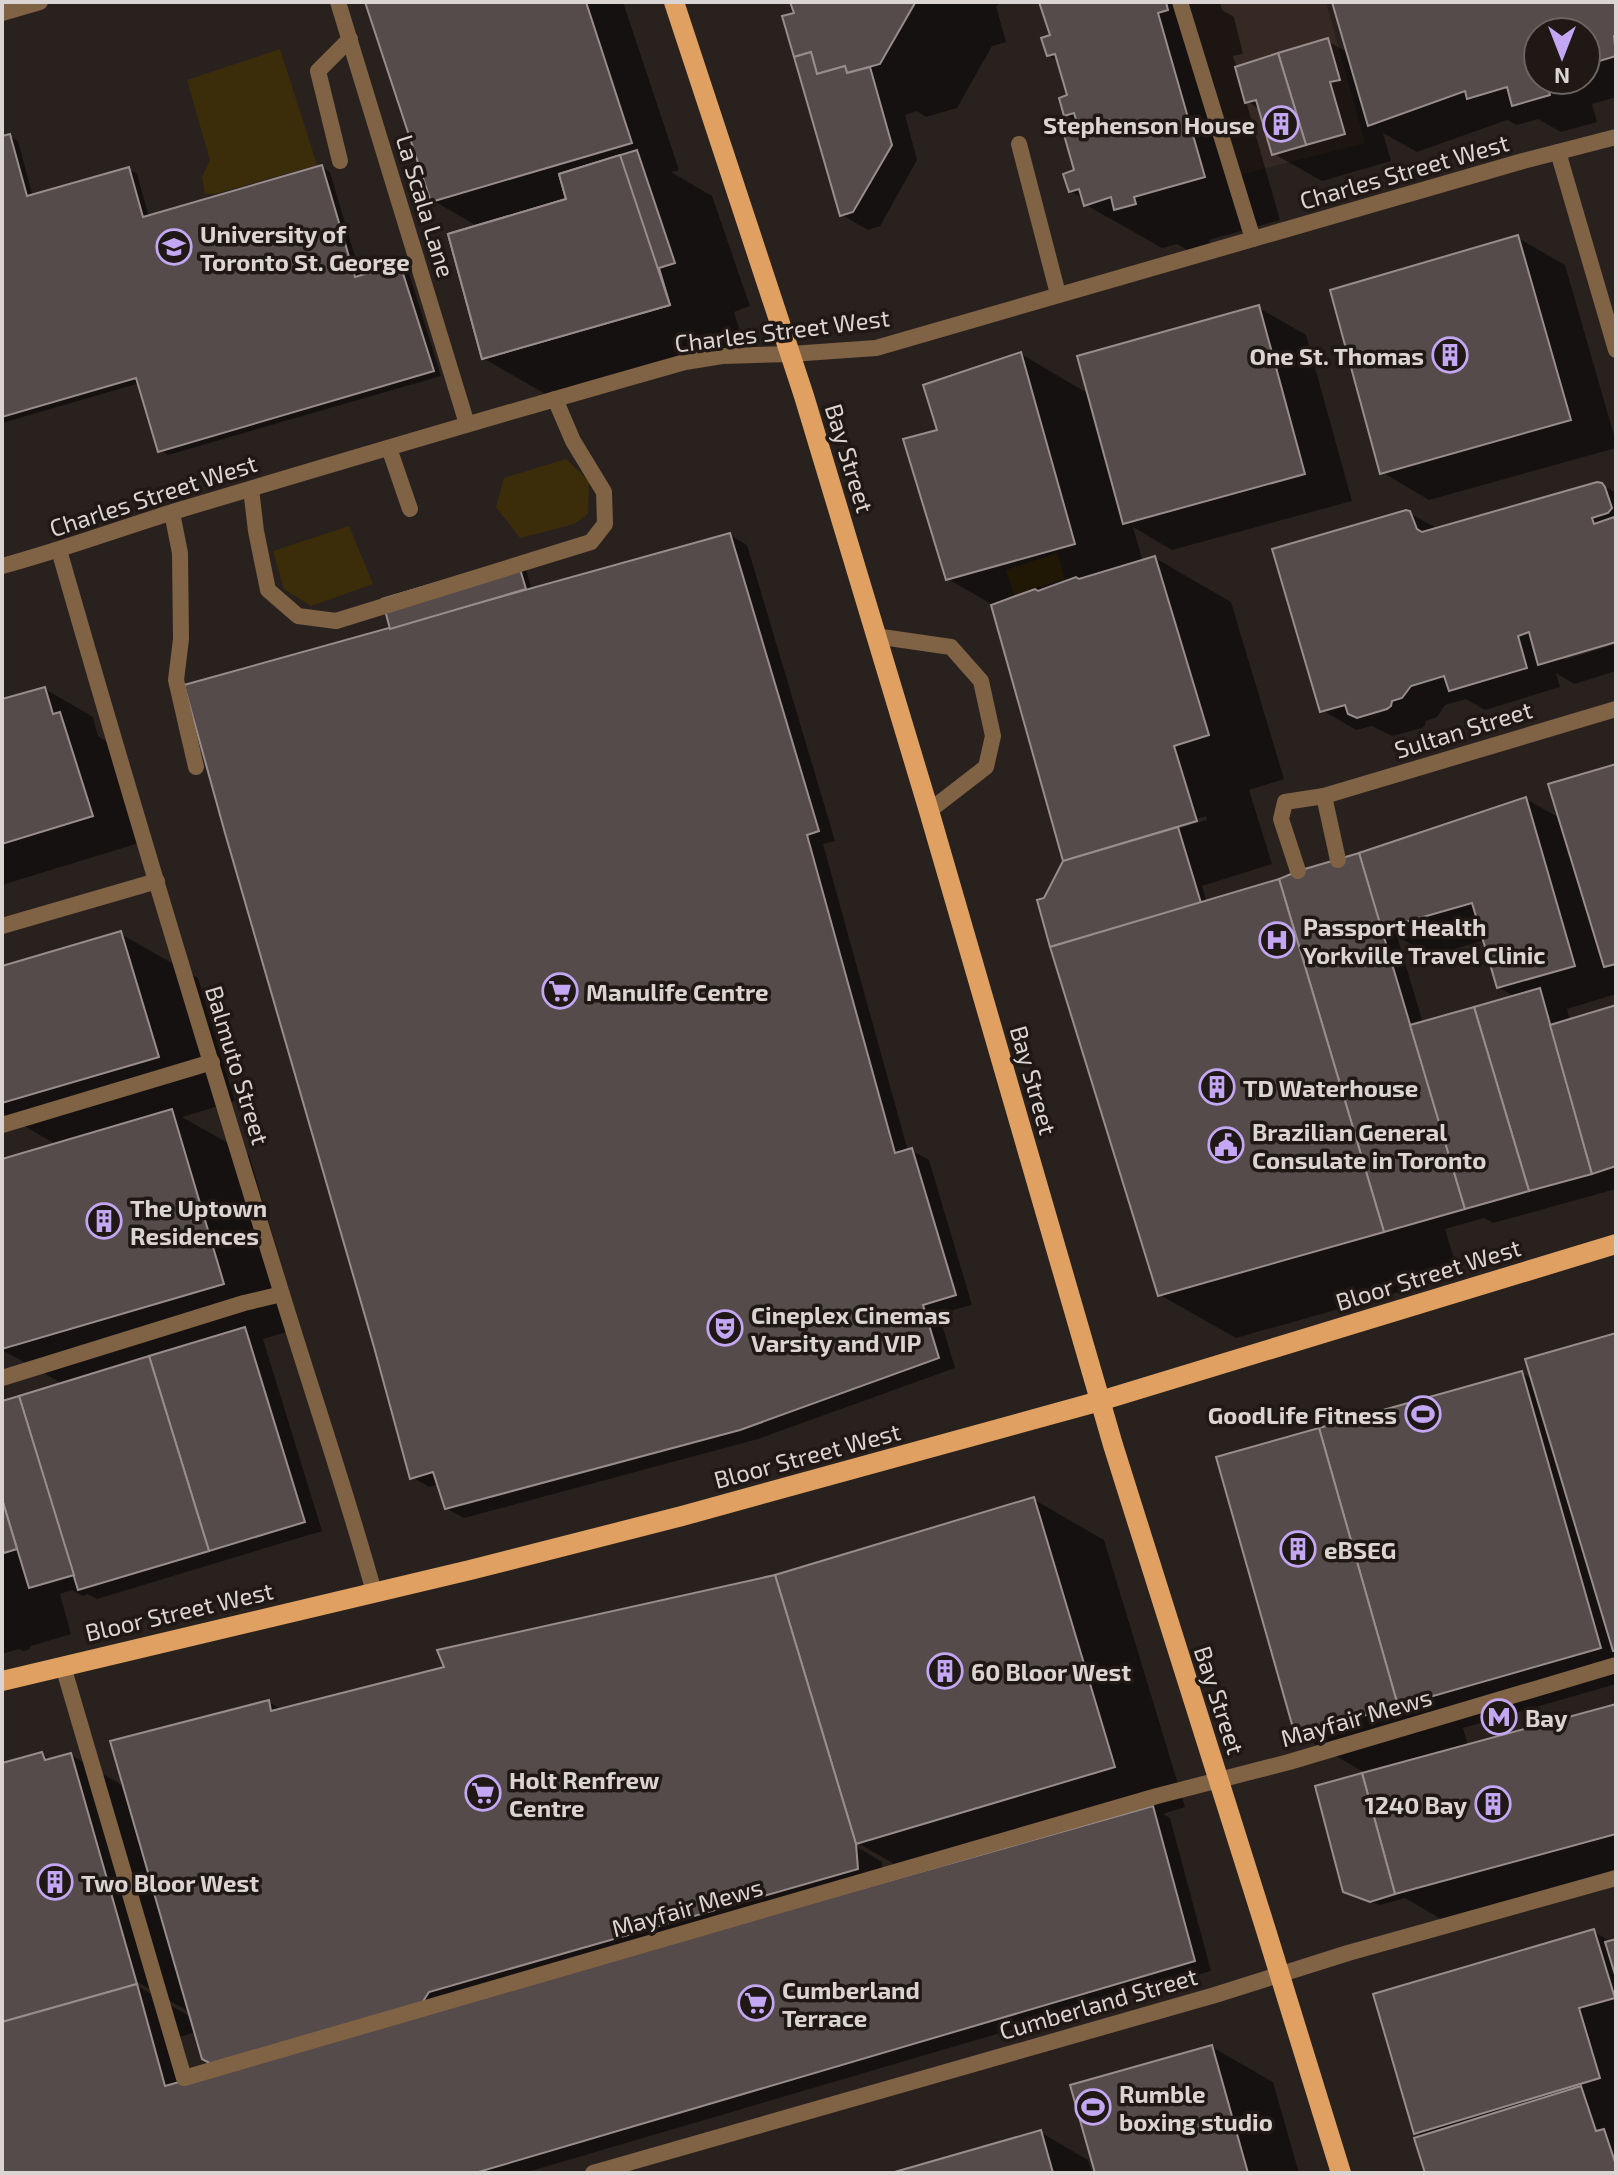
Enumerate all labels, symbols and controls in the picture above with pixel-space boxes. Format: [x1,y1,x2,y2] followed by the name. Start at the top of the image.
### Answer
[1522,16,1602,96] north arrow
[1554,64,1570,90] text: N
[1262,105,1300,143] building icon: Stephenson House
[1043,110,1255,139] place label: Stephenson House
[1296,127,1512,215] street label: Charles Street West
[391,131,461,281] street label: La Scala Lane
[200,219,410,276] place label: University of Toronto St. George
[155,228,193,266] school or university icon: University of Toronto St. George
[673,302,891,358] street label: Charles Street West
[1431,336,1469,374] building icon: One St. Thomas
[1249,341,1424,370] place label: One St. Thomas
[820,400,880,516] street label: Bay Street
[46,448,260,542] street label: Charles Street West
[1391,694,1535,764] street label: Sultan Street
[1303,912,1546,969] place label: Passport Health Yorkville Travel Clinic
[1258,921,1296,959] hospital icon: Passport Health Yorkville Travel Clinic
[541,972,579,1010] supermarket icon: Manulife Centre
[586,977,769,1006] place label: Manulife Centre
[200,982,276,1148] street label: Balmuto Street
[1005,1022,1063,1138] street label: Bay Street
[1198,1068,1236,1106] building icon: TD Waterhouse
[1243,1073,1418,1102] place label: TD Waterhouse
[1252,1117,1486,1174] place label: Brazilian General Consulate in Toronto
[1207,1126,1245,1164] public building icon: Brazilian General Consulate in Toronto
[130,1193,267,1250] place label: The Uptown Residences
[85,1202,123,1240] building icon: The Uptown Residences
[1332,1232,1524,1316] street label: Bloor Street West
[751,1300,951,1357] place label: Cineplex Cinemas Varsity and VIP
[706,1309,744,1347] theatre icon: Cineplex Cinemas Varsity and VIP
[1404,1395,1442,1433] sports icon: GoodLife Fitness
[1208,1400,1397,1429] place label: GoodLife Fitness
[711,1416,903,1494] street label: Bloor Street West
[1279,1530,1317,1568] building icon: eBSEG
[1324,1535,1396,1564] place label: eBSEG
[82,1575,276,1647] street label: Bloor Street West
[1189,1642,1251,1758] street label: Bay Street
[926,1652,964,1690] building icon: 60 Bloor West
[971,1657,1131,1686] place label: 60 Bloor West
[1277,1682,1435,1752] street label: Mayfair Mews
[1480,1698,1518,1736] metro station icon: Bay
[1525,1703,1568,1732] place label: Bay
[509,1765,660,1822] place label: Holt Renfrew Centre
[464,1774,502,1812] supermarket icon: Holt Renfrew Centre
[1474,1785,1512,1823] building icon: 1240 Bay
[1365,1790,1467,1819] place label: 1240 Bay
[36,1863,74,1901] building icon: Two Bloor West
[81,1868,259,1897] place label: Two Bloor West
[608,1872,766,1942] street label: Mayfair Mews
[996,1961,1200,2045] street label: Cumberland Street
[782,1975,920,2032] place label: Cumberland Terrace
[737,1984,775,2022] supermarket icon: Cumberland Terrace
[1119,2079,1273,2136] place label: Rumble boxing studio
[1074,2088,1112,2126] sports icon: Rumble boxing studio

